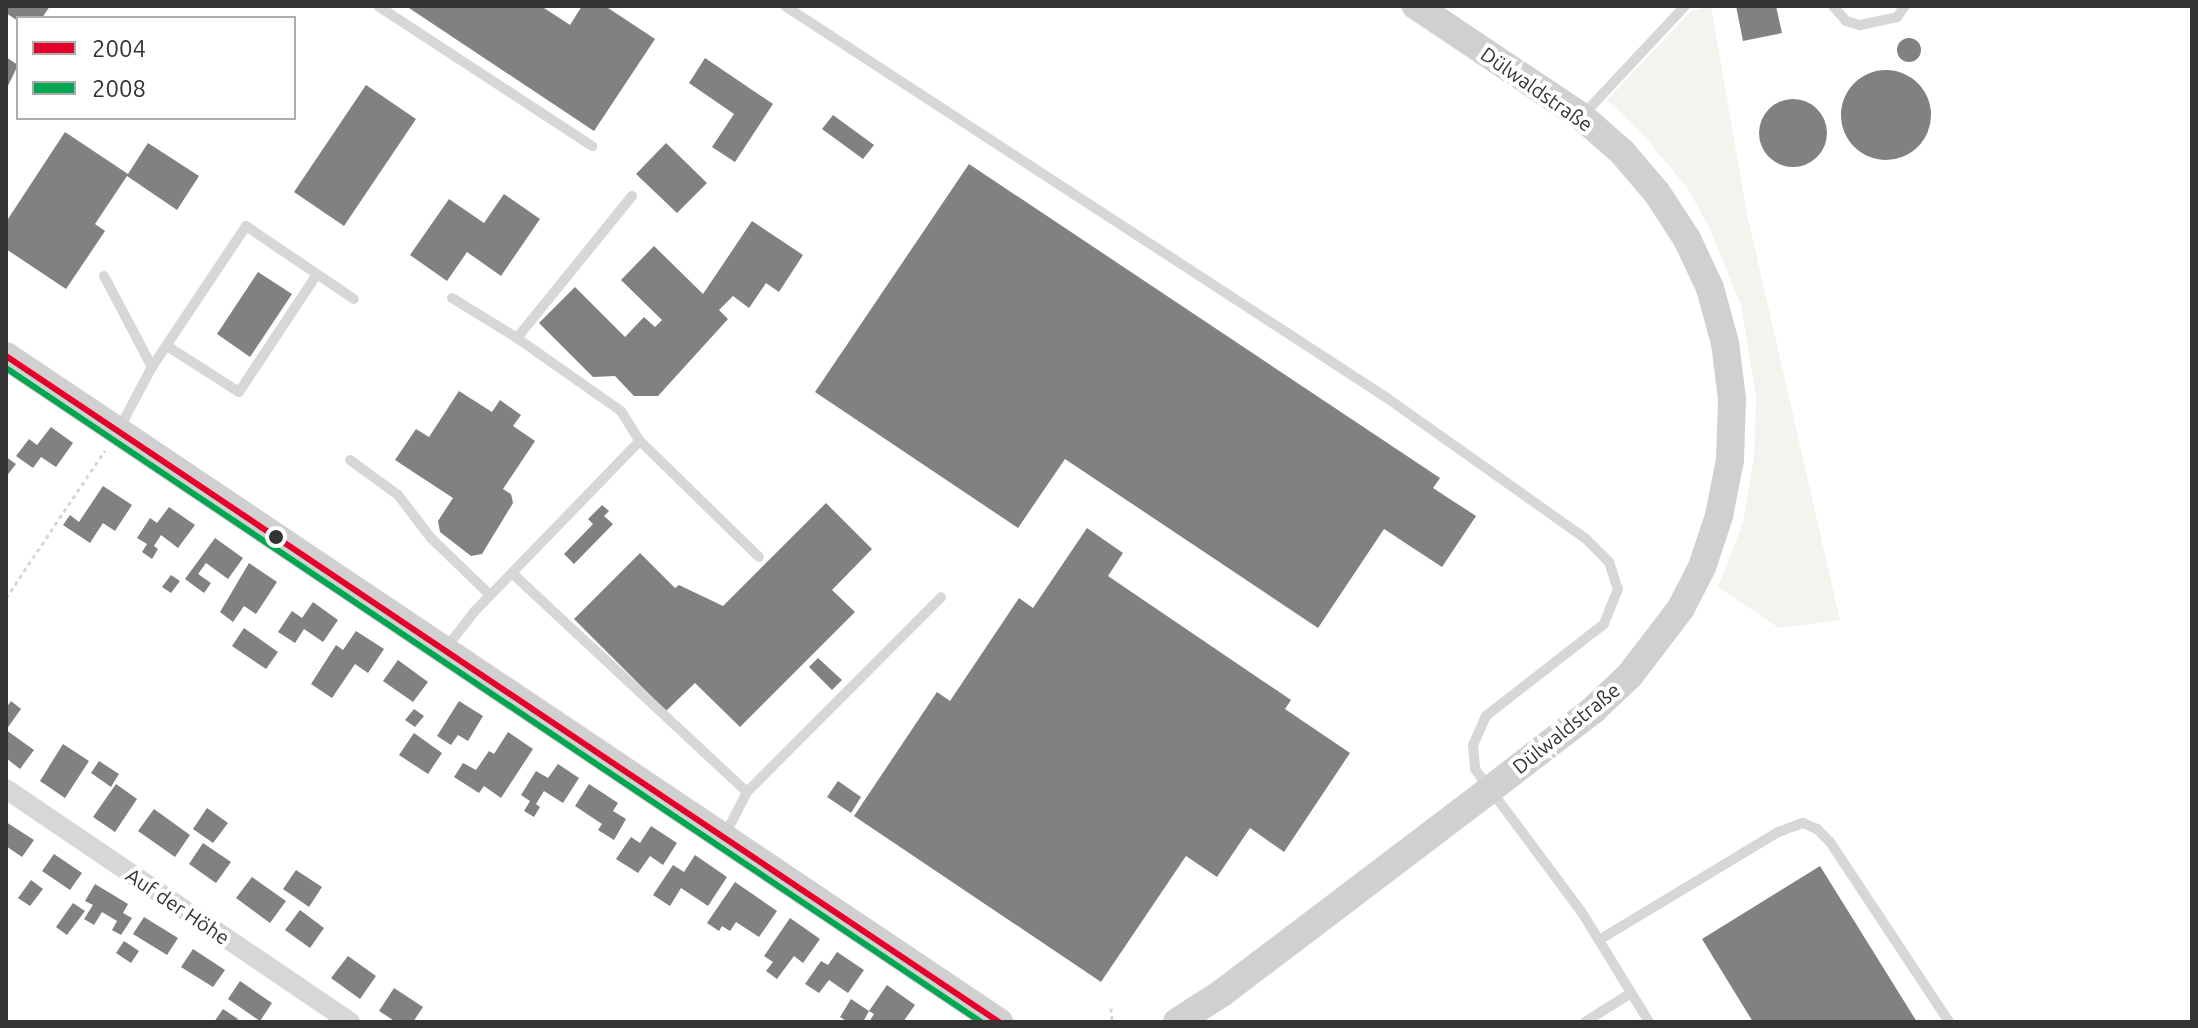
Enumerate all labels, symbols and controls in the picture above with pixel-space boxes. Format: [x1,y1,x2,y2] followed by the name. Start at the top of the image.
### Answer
[16,16,296,120] legend
[92,35,146,62] text: 2004
[1476,42,1598,136] street label: Dülwaldstraße
[92,75,146,102] text: 2008
[268,529,284,545] unlabelled marker
[1508,677,1624,779] street label: Dülwaldstraße
[122,863,234,949] street label: Auf der Höhe

